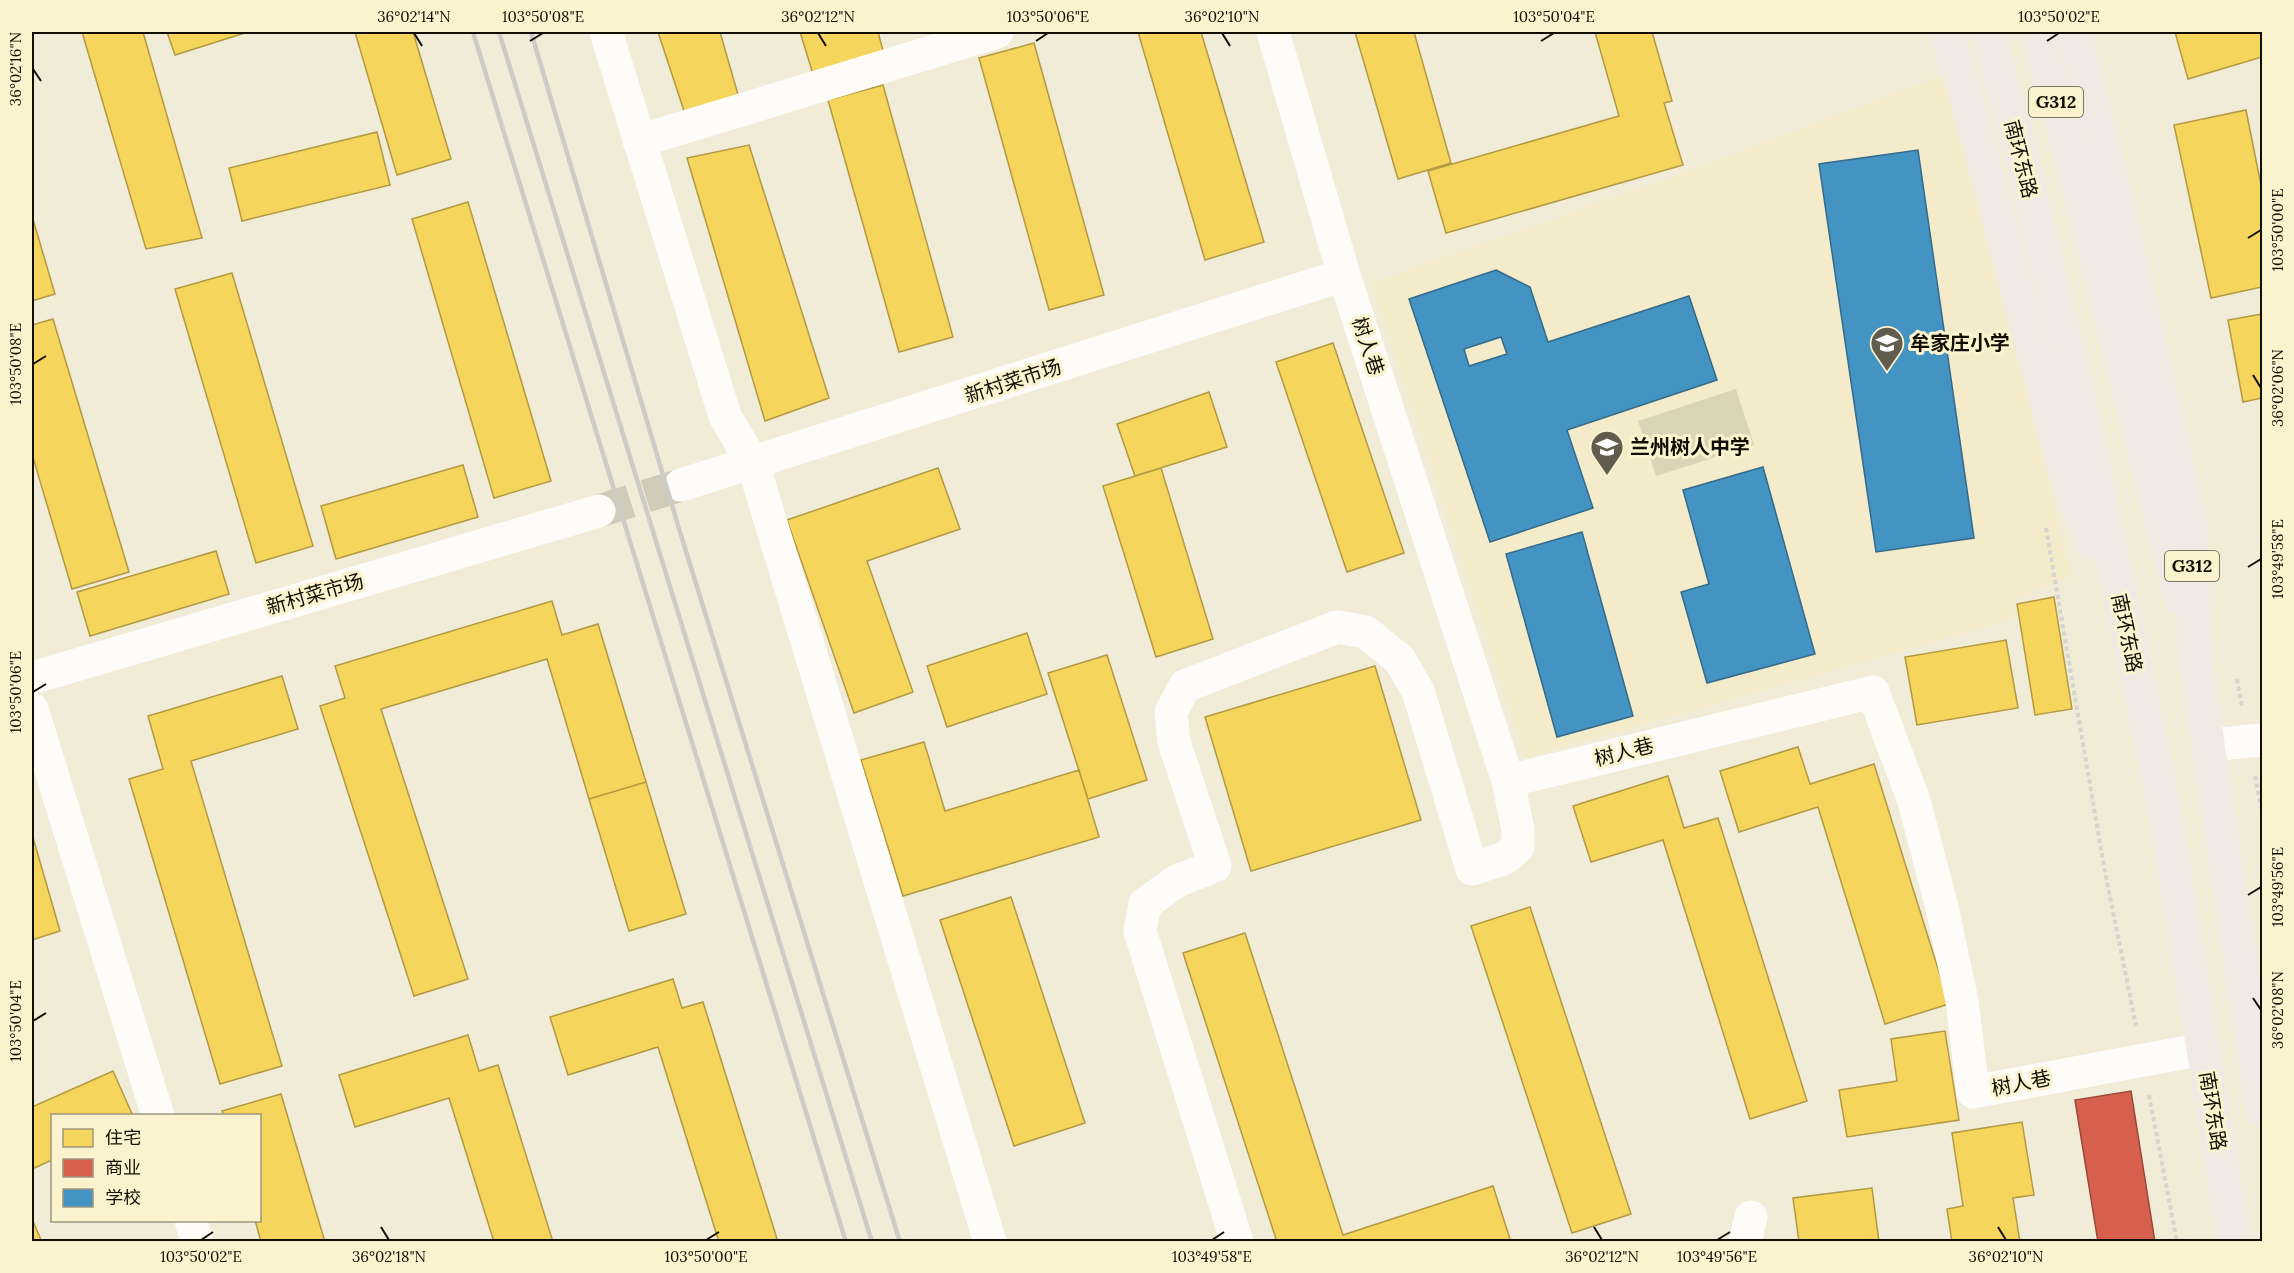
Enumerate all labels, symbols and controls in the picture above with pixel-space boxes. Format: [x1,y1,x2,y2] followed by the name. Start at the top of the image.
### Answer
[377,7,451,26] text: 36°02'14"N
[502,7,584,26] text: 103°50'08"E
[781,7,855,26] text: 36°02'12"N
[1007,7,1089,26] text: 103°50'06"E
[1185,7,1259,26] text: 36°02'10"N
[1513,7,1595,26] text: 103°50'04"E
[2018,7,2100,26] text: 103°50'02"E
[6,32,25,106] text: 36°02'16"N
[2029,87,2083,117] road number: G312
[2000,117,2043,201] street label: 南环东路
[2268,189,2287,271] text: 103°50'00"E
[1347,313,1390,378] street label: 树人巷
[6,323,25,405] text: 103°50'08"E
[1869,325,1905,372] school or university icon: 牟家庄小学
[1910,330,2010,355] place label: 牟家庄小学
[2268,349,2287,427] text: 36°02'06"N
[961,353,1064,408] street label: 新村菜市场
[1589,429,1625,476] school or university icon: 兰州树人中学
[1630,434,1750,459] place label: 兰州树人中学
[2268,519,2287,599] text: 103°49'58"E
[2165,551,2219,581] road number: G312
[263,568,366,619] street label: 新村菜市场
[2107,591,2148,675] street label: 南环东路
[6,651,25,733] text: 103°50'06"E
[1592,732,1656,771] street label: 树人巷
[2268,847,2287,927] text: 103°49'56"E
[2268,971,2287,1049] text: 36°02'08"N
[6,980,25,1062] text: 103°50'04"E
[1989,1065,2053,1101] street label: 树人巷
[2195,1069,2232,1152] street label: 南环东路
[51,1114,261,1222] legend
[105,1126,141,1149] text: 住宅
[105,1156,141,1179] text: 商业
[105,1186,141,1209] text: 学校
[160,1247,242,1266] text: 103°50'02"E
[352,1247,426,1266] text: 36°02'18"N
[665,1247,747,1266] text: 103°50'00"E
[1172,1247,1252,1266] text: 103°49'58"E
[1565,1247,1639,1266] text: 36°02'12"N
[1677,1247,1757,1266] text: 103°49'56"E
[1969,1247,2043,1266] text: 36°02'10"N

